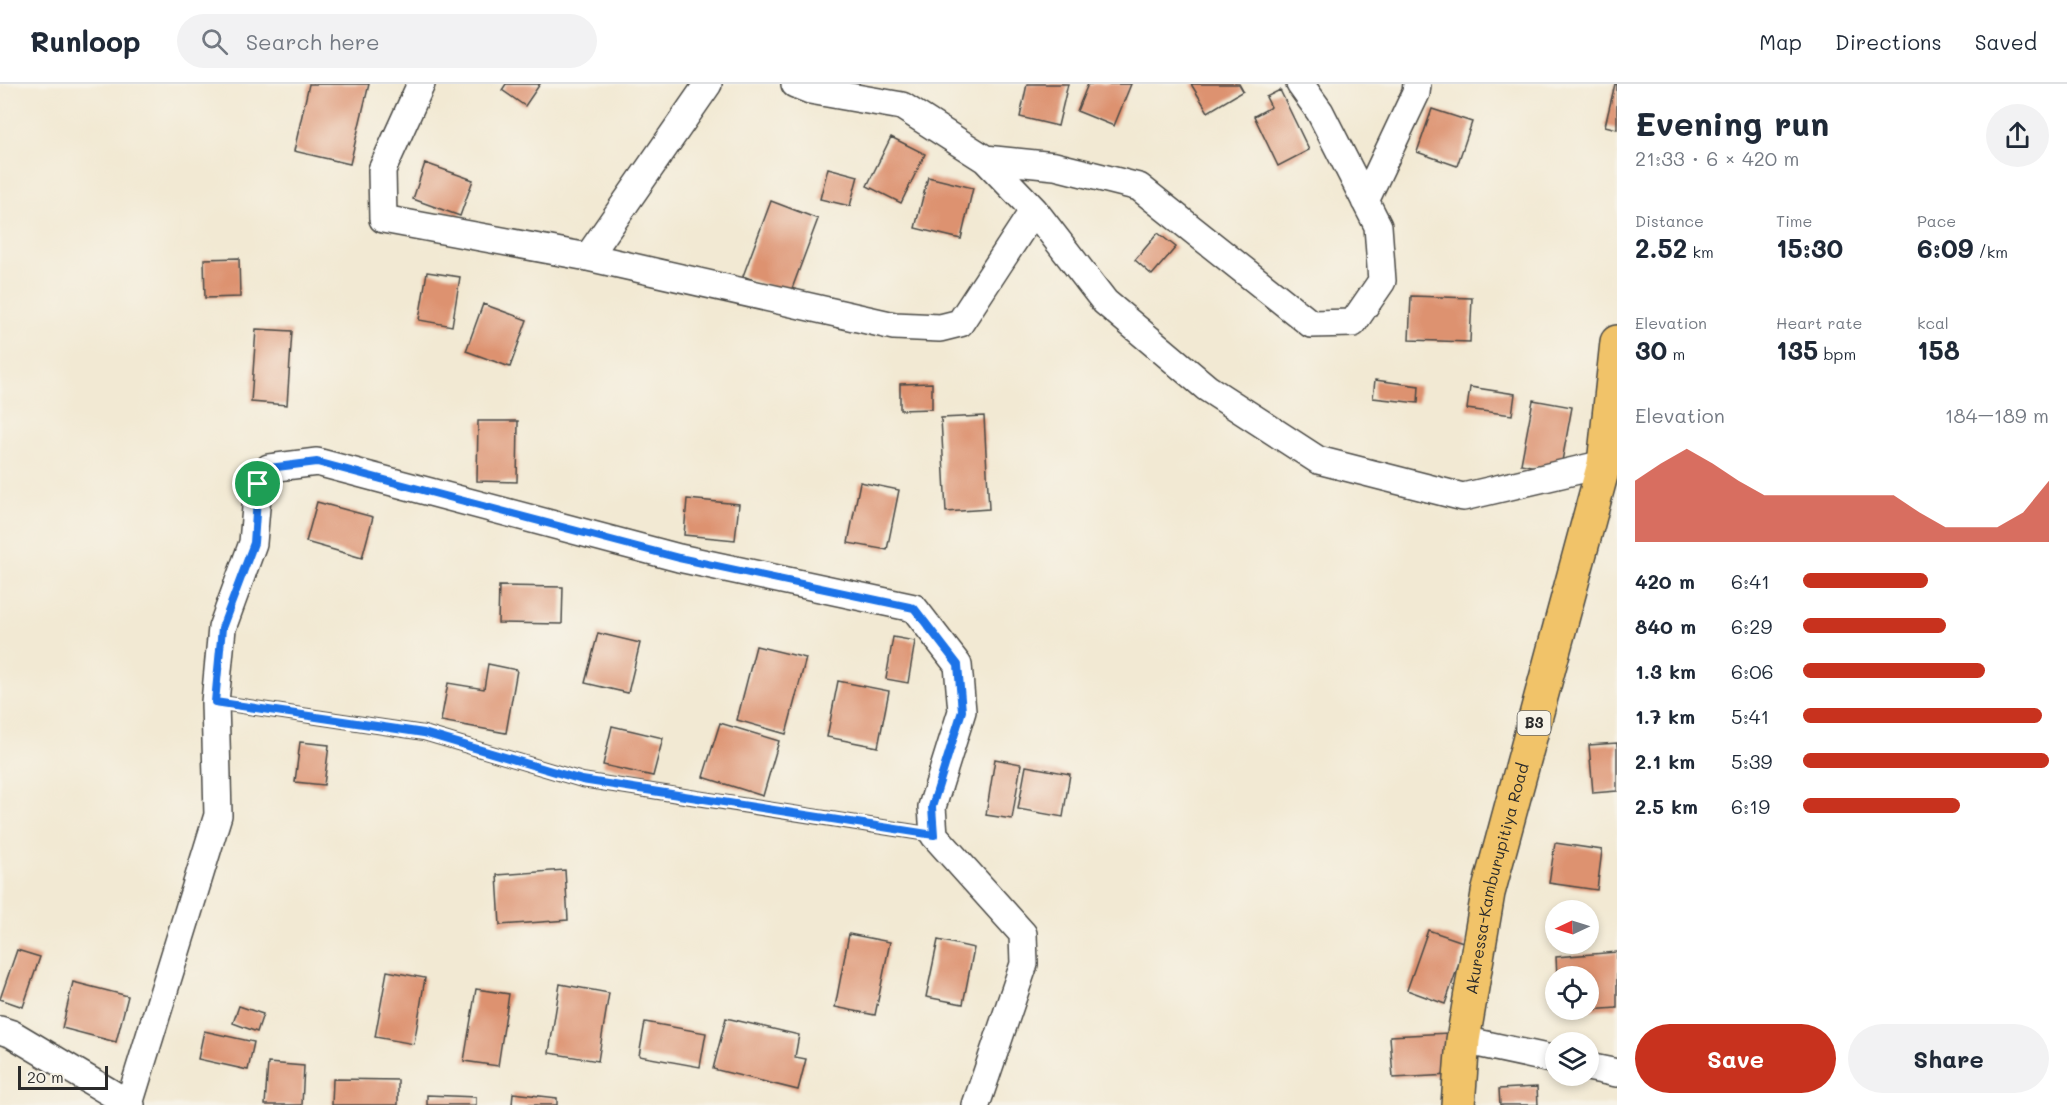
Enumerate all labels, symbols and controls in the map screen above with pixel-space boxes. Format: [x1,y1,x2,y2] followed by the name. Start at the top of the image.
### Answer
[177,14,597,68] search box
[30,23,141,59] text: Runloop
[198,25,231,58] icon: search
[246,27,380,56] text: Search here
[1759,28,1802,55] text: Map
[1835,28,1942,55] text: Directions
[1975,28,2037,55] text: Saved
[1635,101,1829,144] text: Evening run
[1986,104,2049,167] button: share
[1635,145,1799,171] text: 21:33 · 6 × 420 m
[1635,210,1704,231] text: Distance
[1776,210,1812,231] text: Time
[1917,210,1956,231] text: Pace
[1635,231,1687,265] text: 2.52
[1776,231,1843,265] text: 15:30
[1917,231,1973,265] text: 6:09
[1687,241,1714,262] text: km
[1973,241,2008,262] text: /km
[1635,312,1707,333] text: Elevation
[1776,312,1862,333] text: Heart rate
[1917,312,1949,333] text: kcal
[1635,333,1667,367] text: 30
[1776,333,1818,367] text: 135
[1917,333,1960,367] text: 158
[1667,343,1685,364] text: m
[1818,343,1856,364] text: bpm
[1635,402,1725,428] text: Elevation
[1945,402,2049,428] text: 184–189 m
[232,458,283,509] pin
[241,467,274,500] icon: arrive
[1635,568,1695,594] text: 420 m
[1731,568,1770,594] text: 6:41
[1635,613,1696,639] text: 840 m
[1731,613,1772,639] text: 6:29
[1635,658,1696,684] text: 1.3 km
[1731,658,1774,684] text: 6:06
[1635,703,1695,729] text: 1.7 km
[1731,703,1770,729] text: 5:41
[1518,711,1550,735] road number: B3
[1635,748,1695,774] text: 2.1 km
[1731,748,1772,774] text: 5:39
[1460,761,1533,996] street label: Akuressa-Kamburupitiya Road
[1635,793,1698,819] text: 2.5 km
[1731,793,1770,819] text: 6:19
[1545,900,1599,954] north arrow
[1545,900,1599,1086] map controls
[1545,966,1599,1020] button: locate
[1635,1024,1836,1093] button: Save
[1848,1024,2049,1093] button: Share
[1545,1032,1599,1086] button: layers
[18,1063,108,1090] scale bar
[27,1066,64,1087] text: 20 m

